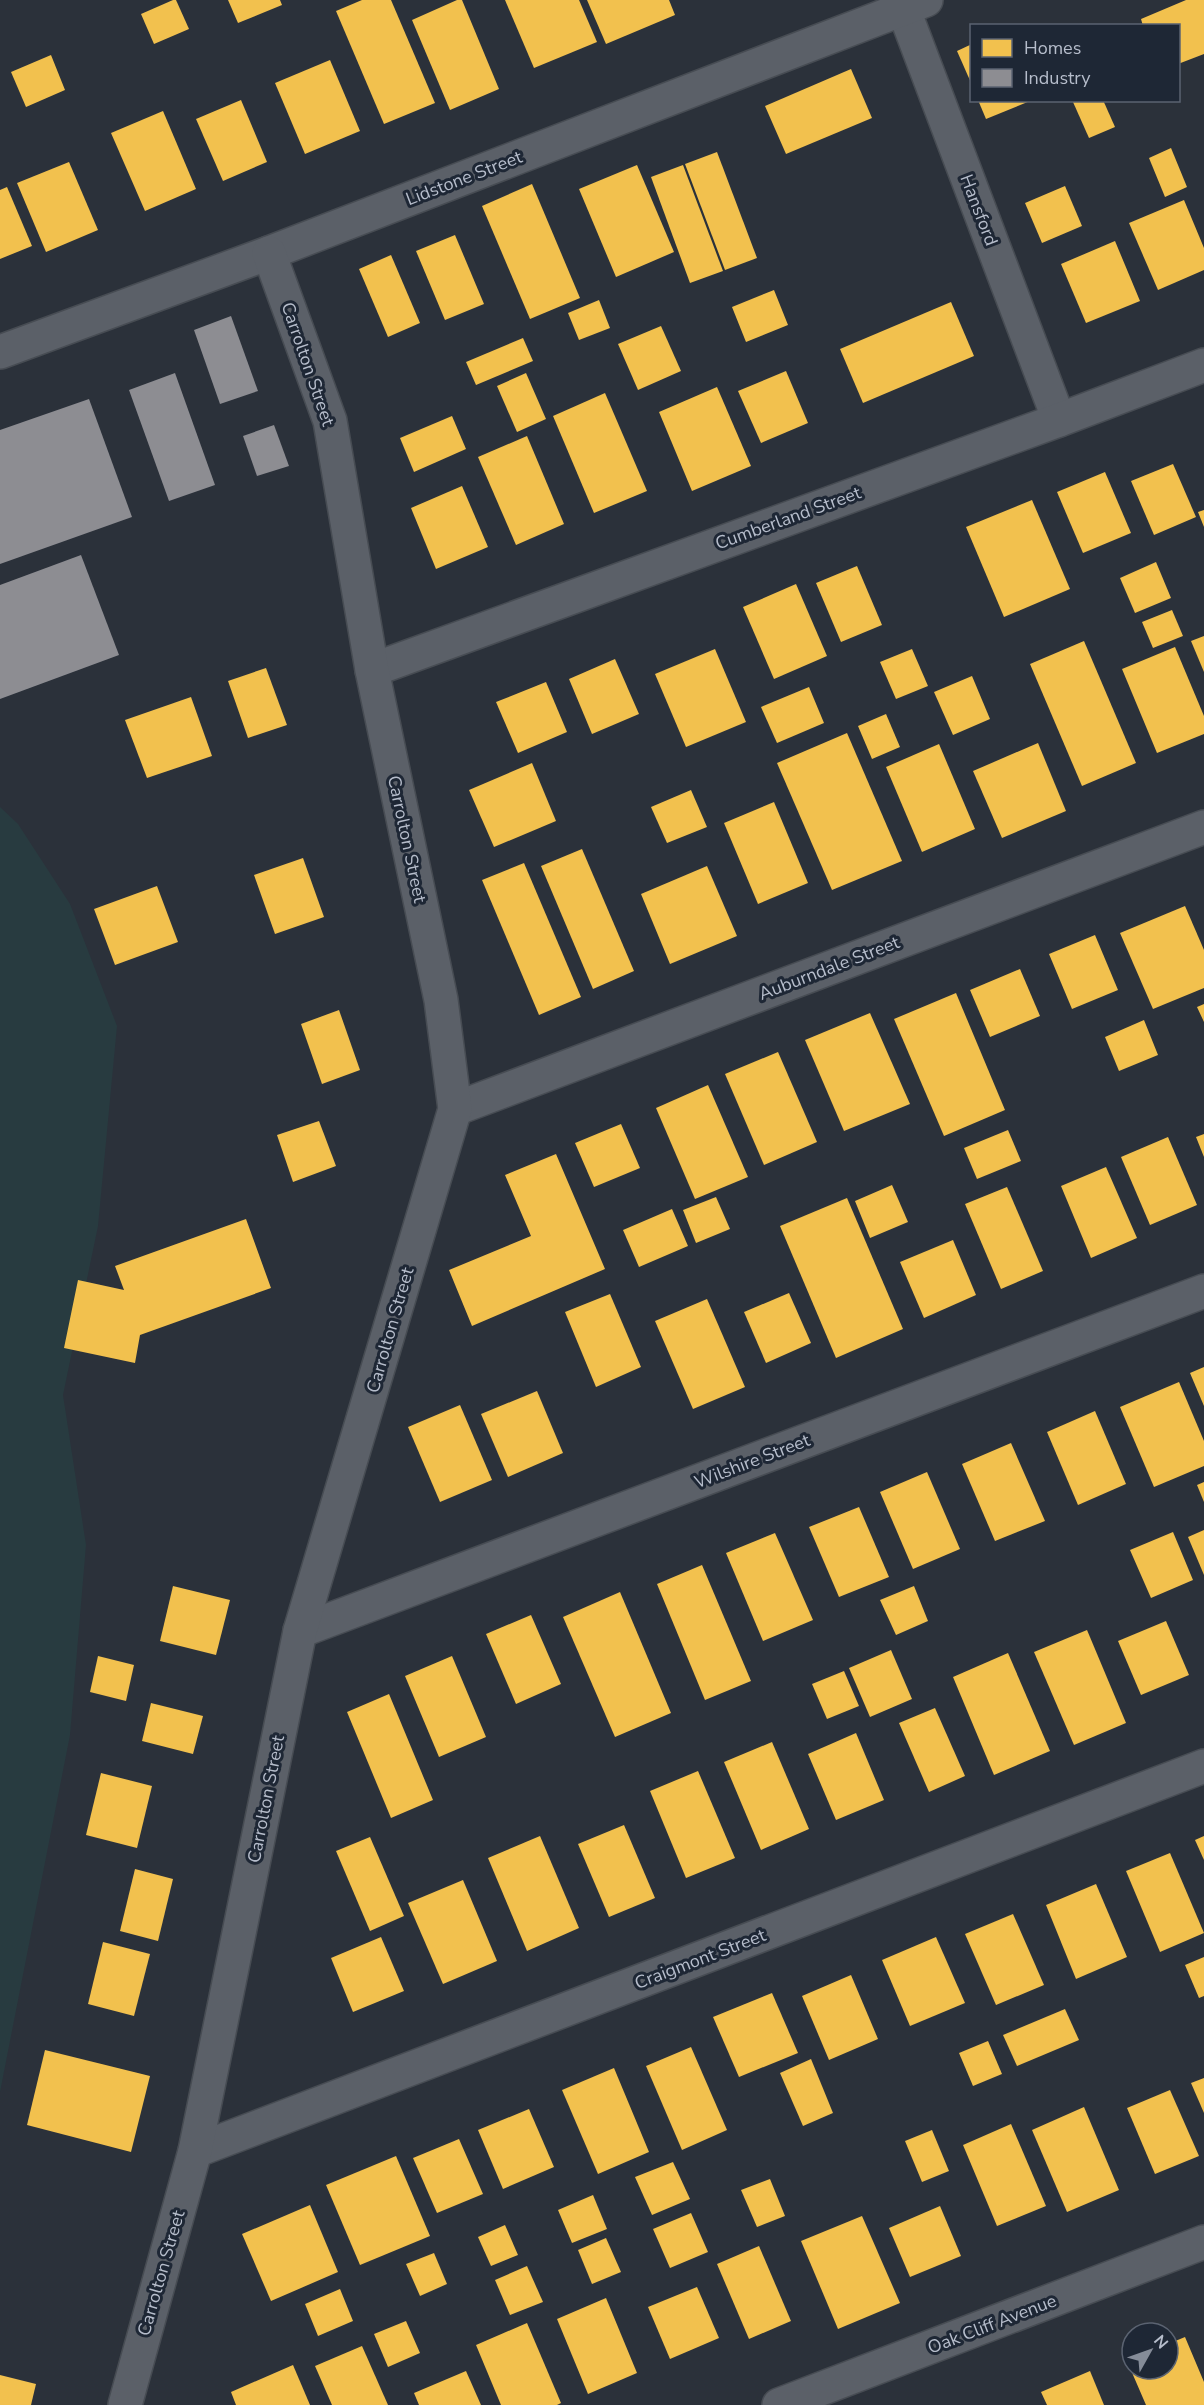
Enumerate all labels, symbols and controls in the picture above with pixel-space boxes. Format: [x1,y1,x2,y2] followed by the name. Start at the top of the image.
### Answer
[970,24,1180,102] legend
[1024,36,1081,60] text: Homes
[1024,66,1091,90] text: Industry
[402,145,526,211] street label: Lidstone Street
[954,171,1004,249] street label: Hansford
[276,299,341,430] street label: Carrolton Street
[712,480,865,555] street label: Cumberland Street
[382,773,432,906] street label: Carrolton Street
[755,930,904,1006] street label: Auburndale Street
[361,1264,420,1396] street label: Carrolton Street
[691,1428,814,1494] street label: Wilshire Street
[242,1732,290,1865] street label: Carrolton Street
[631,1923,770,1995] street label: Craigmont Street
[132,2207,191,2339] street label: Carrolton Street
[924,2288,1060,2360] street label: Oak Cliff Avenue
[1120,2321,1180,2381] north arrow
[1148,2330,1173,2354] text: N

